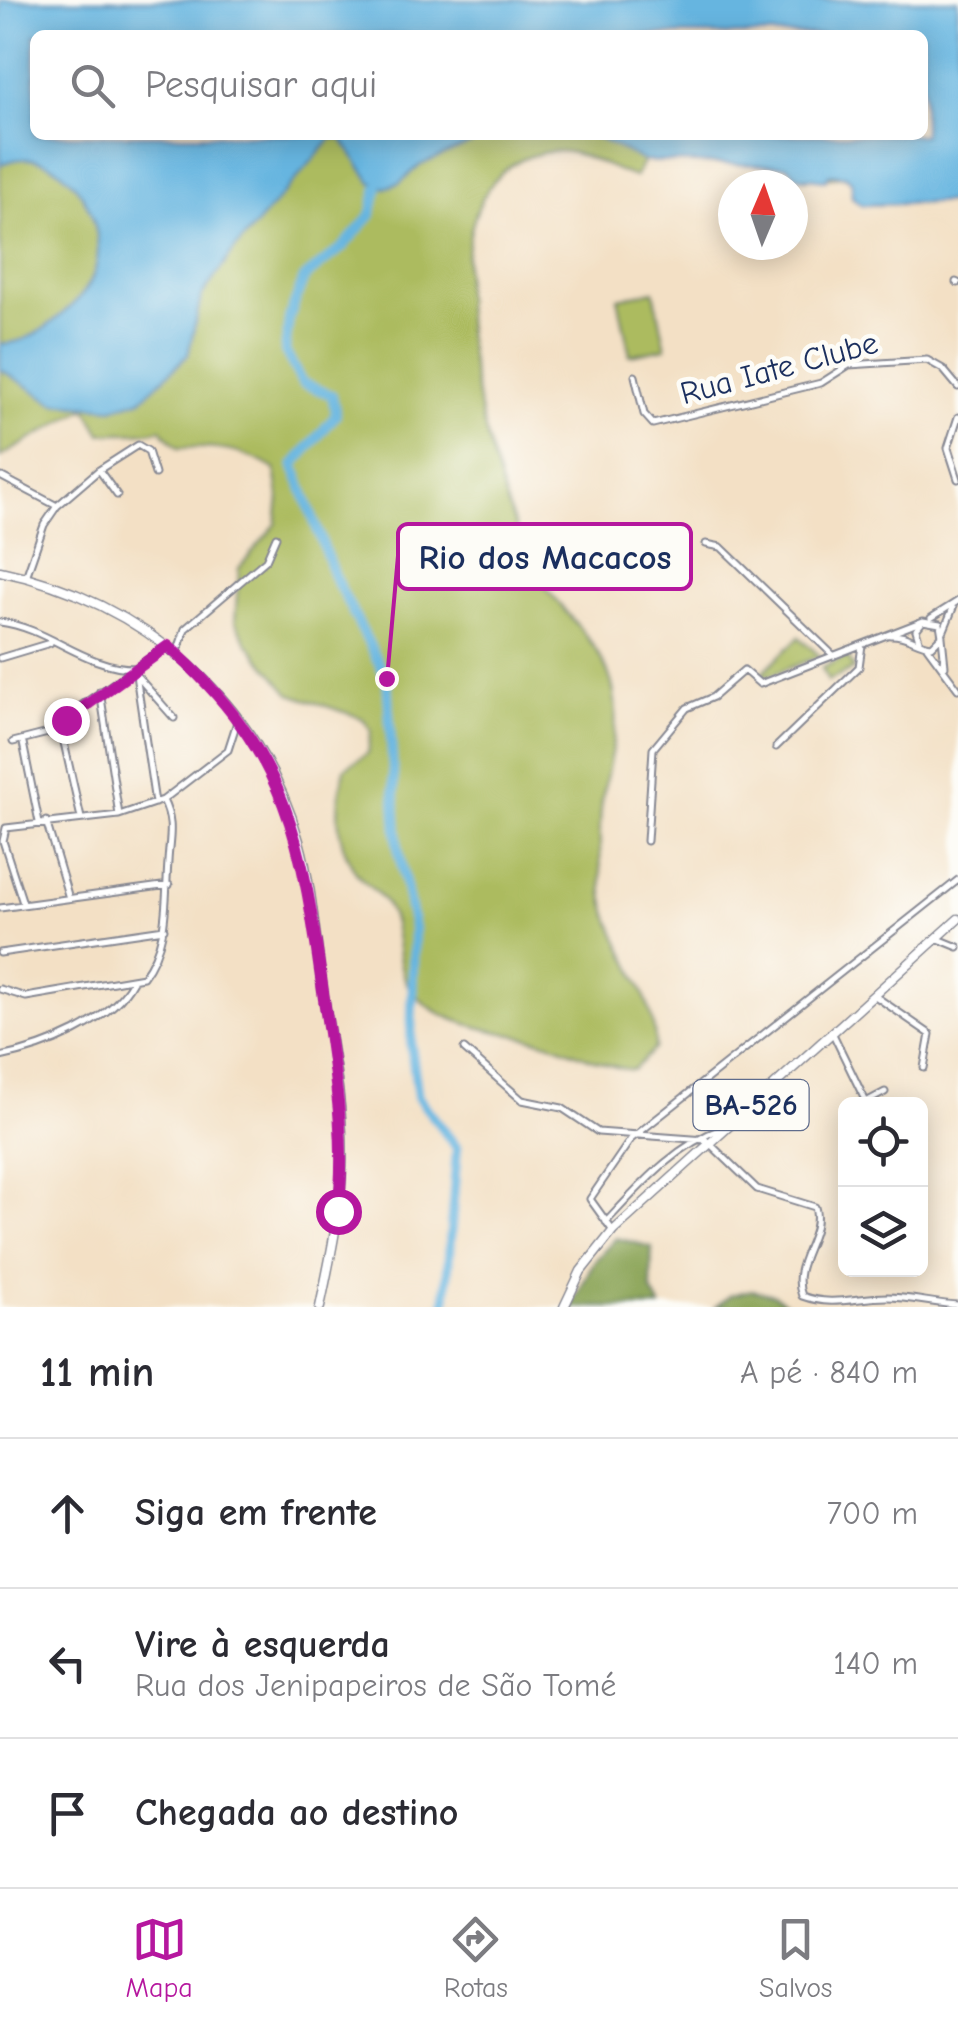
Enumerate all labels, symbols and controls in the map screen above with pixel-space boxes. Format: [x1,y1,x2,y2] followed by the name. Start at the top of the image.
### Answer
[30,30,928,140] search box
[65,58,120,113] icon: search
[145,63,377,107] text: Pesquisar aqui
[718,170,808,260] north arrow
[676,324,882,412] street label: Rua Iate Clube
[398,524,691,589] callout: Rio dos Macacos
[419,537,671,578] text: Rio dos Macacos
[44,698,90,744] route end
[694,1080,808,1130] road number: BA-526
[838,1097,928,1277] map controls
[838,1097,928,1187] button: locate
[838,1187,928,1277] button: layers
[316,1189,362,1235] route start
[40,1348,154,1397] text: 11 min
[740,1354,918,1391] text: A pé · 840 m
[40,1486,95,1541] icon: ahead
[135,1491,377,1535] text: Siga em frente
[827,1495,918,1532] text: 700 m
[135,1623,390,1667] text: Vire à esquerda
[40,1636,95,1691] icon: left
[833,1645,918,1682] text: 140 m
[135,1667,616,1704] text: Rua dos Jenipapeiros de São Tomé
[40,1786,95,1841] icon: arrive
[135,1791,458,1835] text: Chegada ao destino
[126,1912,193,2004] tab: Mapa
[444,1912,508,2004] tab: Rotas
[759,1912,832,2004] tab: Salvos

